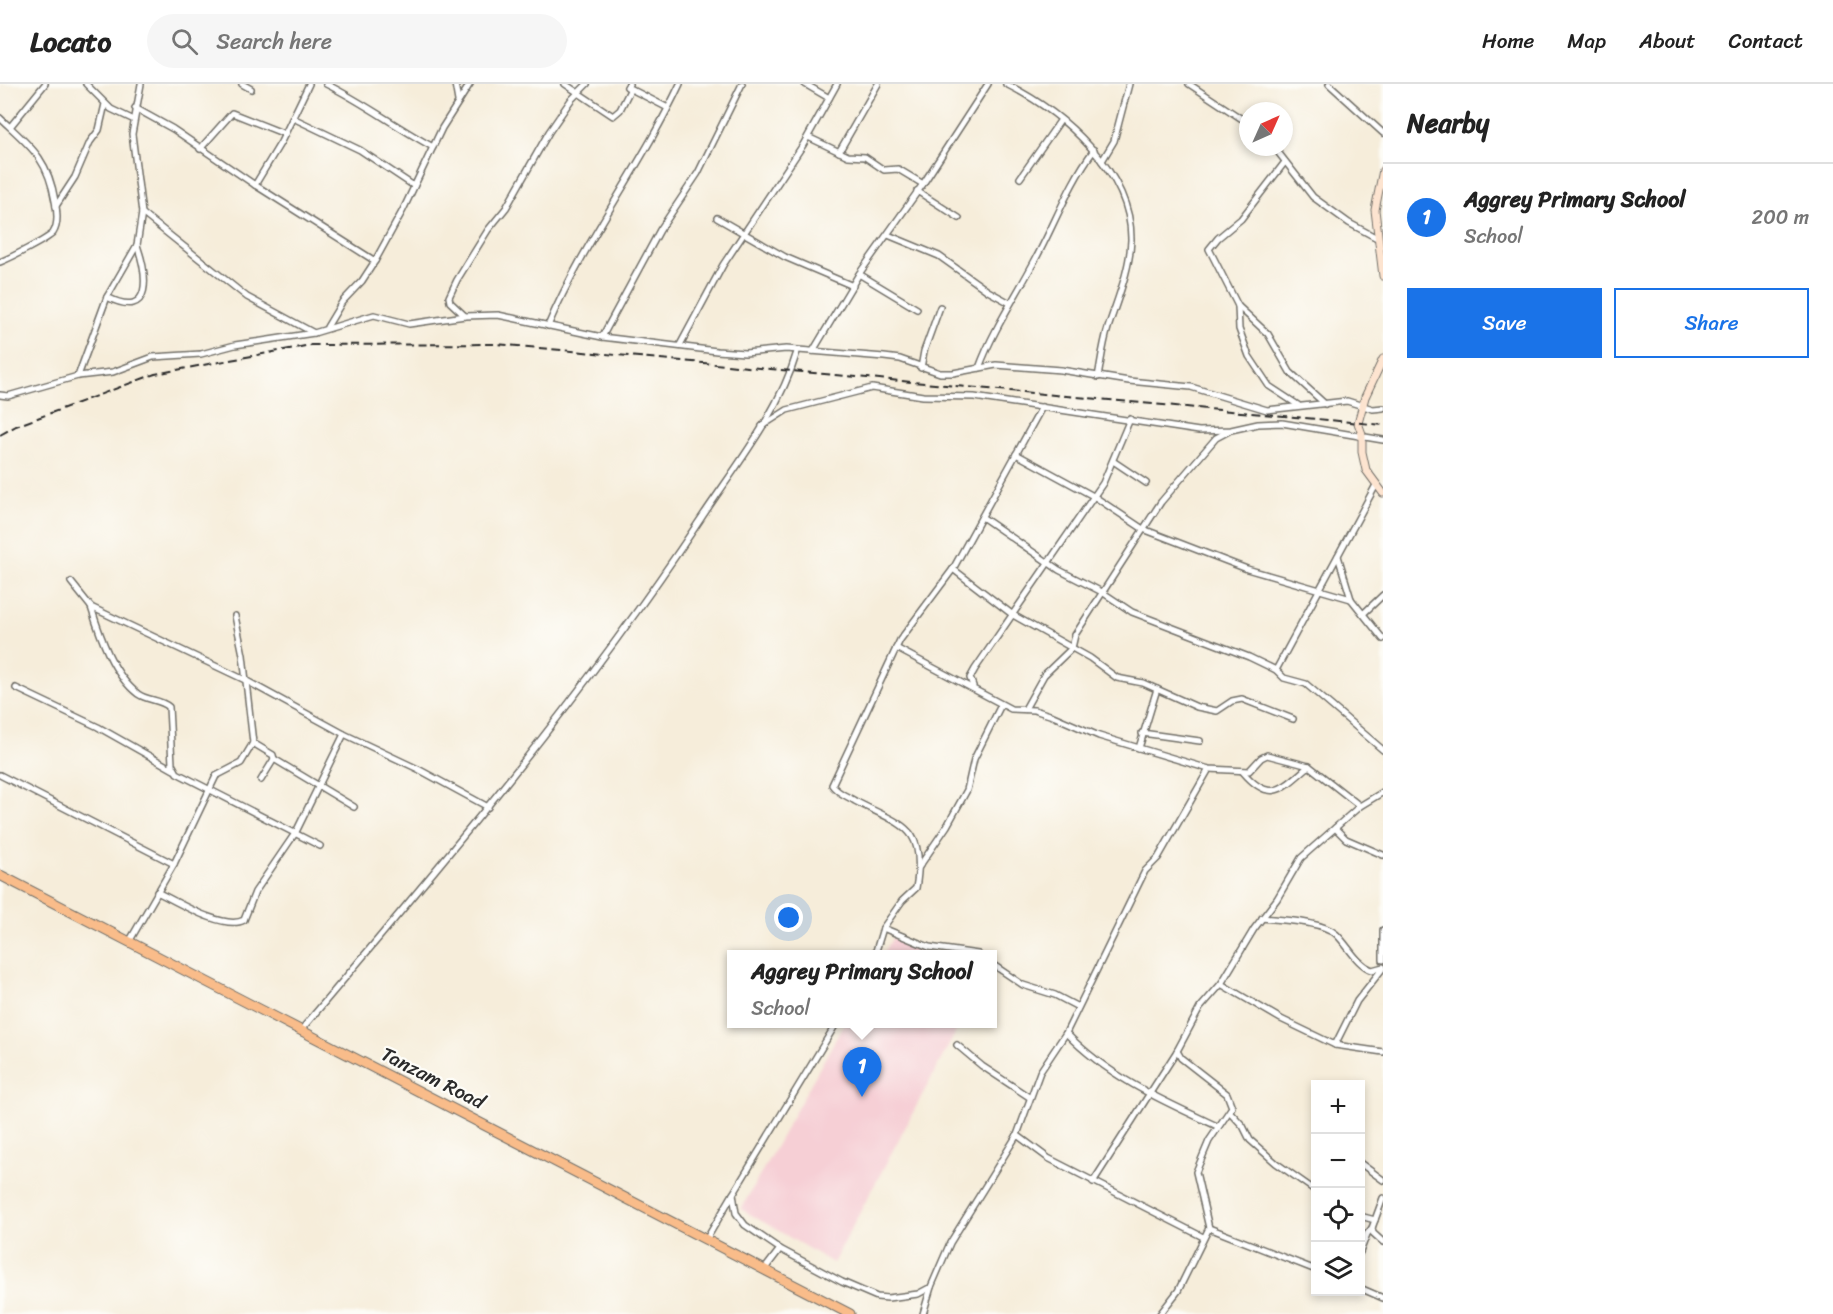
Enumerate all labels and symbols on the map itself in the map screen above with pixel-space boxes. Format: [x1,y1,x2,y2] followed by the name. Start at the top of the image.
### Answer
[1239,102,1293,156] north arrow
[774,903,803,932] your location
[375,1037,493,1120] street label: Tanzam Road
[842,1048,882,1097] pin: 1

